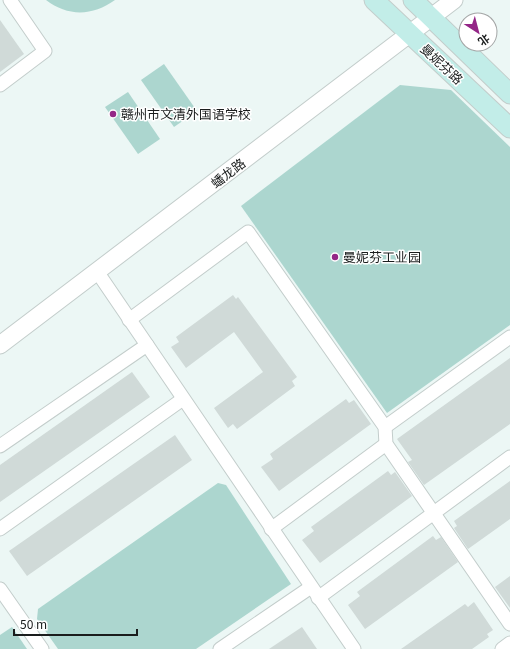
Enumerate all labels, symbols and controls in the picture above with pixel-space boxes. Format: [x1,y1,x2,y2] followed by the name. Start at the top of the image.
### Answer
[458,12,498,52] north arrow
[475,31,494,51] text: 北
[417,39,468,88] street label: 曼妮芬路
[121,104,251,123] place label: 赣州市文清外国语学校
[108,109,118,119] marker: 赣州市文清外国语学校
[206,153,249,192] street label: 蟠龙路
[343,247,421,266] place label: 曼妮芬工业园
[330,252,340,262] marker: 曼妮芬工业园
[14,611,137,637] scale bar
[20,615,47,632] text: 50 m

